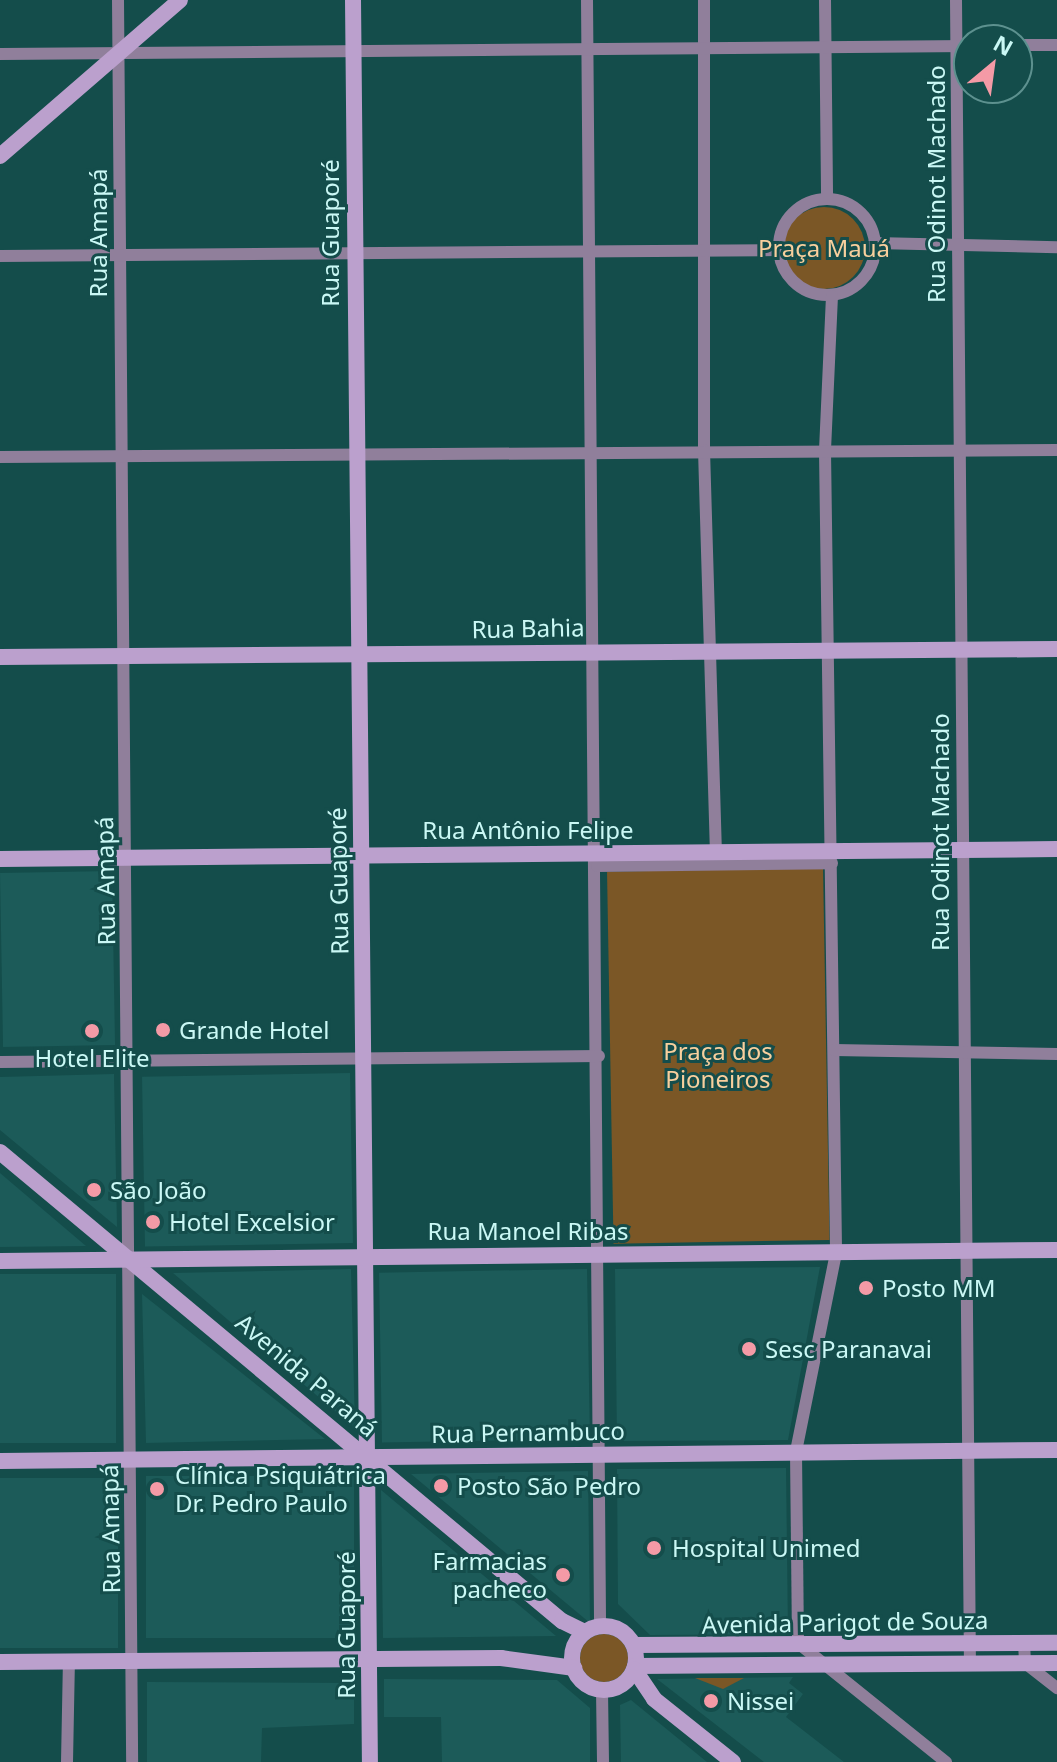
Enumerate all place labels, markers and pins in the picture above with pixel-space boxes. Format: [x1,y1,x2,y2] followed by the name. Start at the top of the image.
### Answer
[179,1016,329,1044] place label: Grande Hotel
[154,1021,172,1039] marker: Grande Hotel
[83,1022,101,1040] marker: Hotel Elite
[35,1044,149,1072] place label: Hotel Elite
[110,1176,206,1204] place label: São João
[85,1181,103,1199] marker: São João
[169,1208,335,1236] place label: Hotel Excelsior
[144,1213,162,1231] marker: Hotel Excelsior
[882,1274,995,1302] place label: Posto MM
[857,1279,875,1297] marker: Posto MM
[765,1335,932,1363] place label: Sesc Paranavai
[740,1340,758,1358] marker: Sesc Paranavai
[175,1461,386,1517] place label: Clínica Psiquiátrica Dr. Pedro Paulo
[457,1472,641,1500] place label: Posto São Pedro
[432,1477,450,1495] marker: Posto São Pedro
[146,1478,168,1500] marker: Clínica Psiquiátrica Dr. Pedro Paulo
[672,1534,861,1562] place label: Hospital Unimed
[643,1537,665,1559] marker: Hospital Unimed
[433,1547,547,1603] place label: Farmacias pacheco
[554,1566,572,1584] marker: Farmacias pacheco
[727,1687,794,1715] place label: Nissei
[702,1692,720,1710] marker: Nissei

